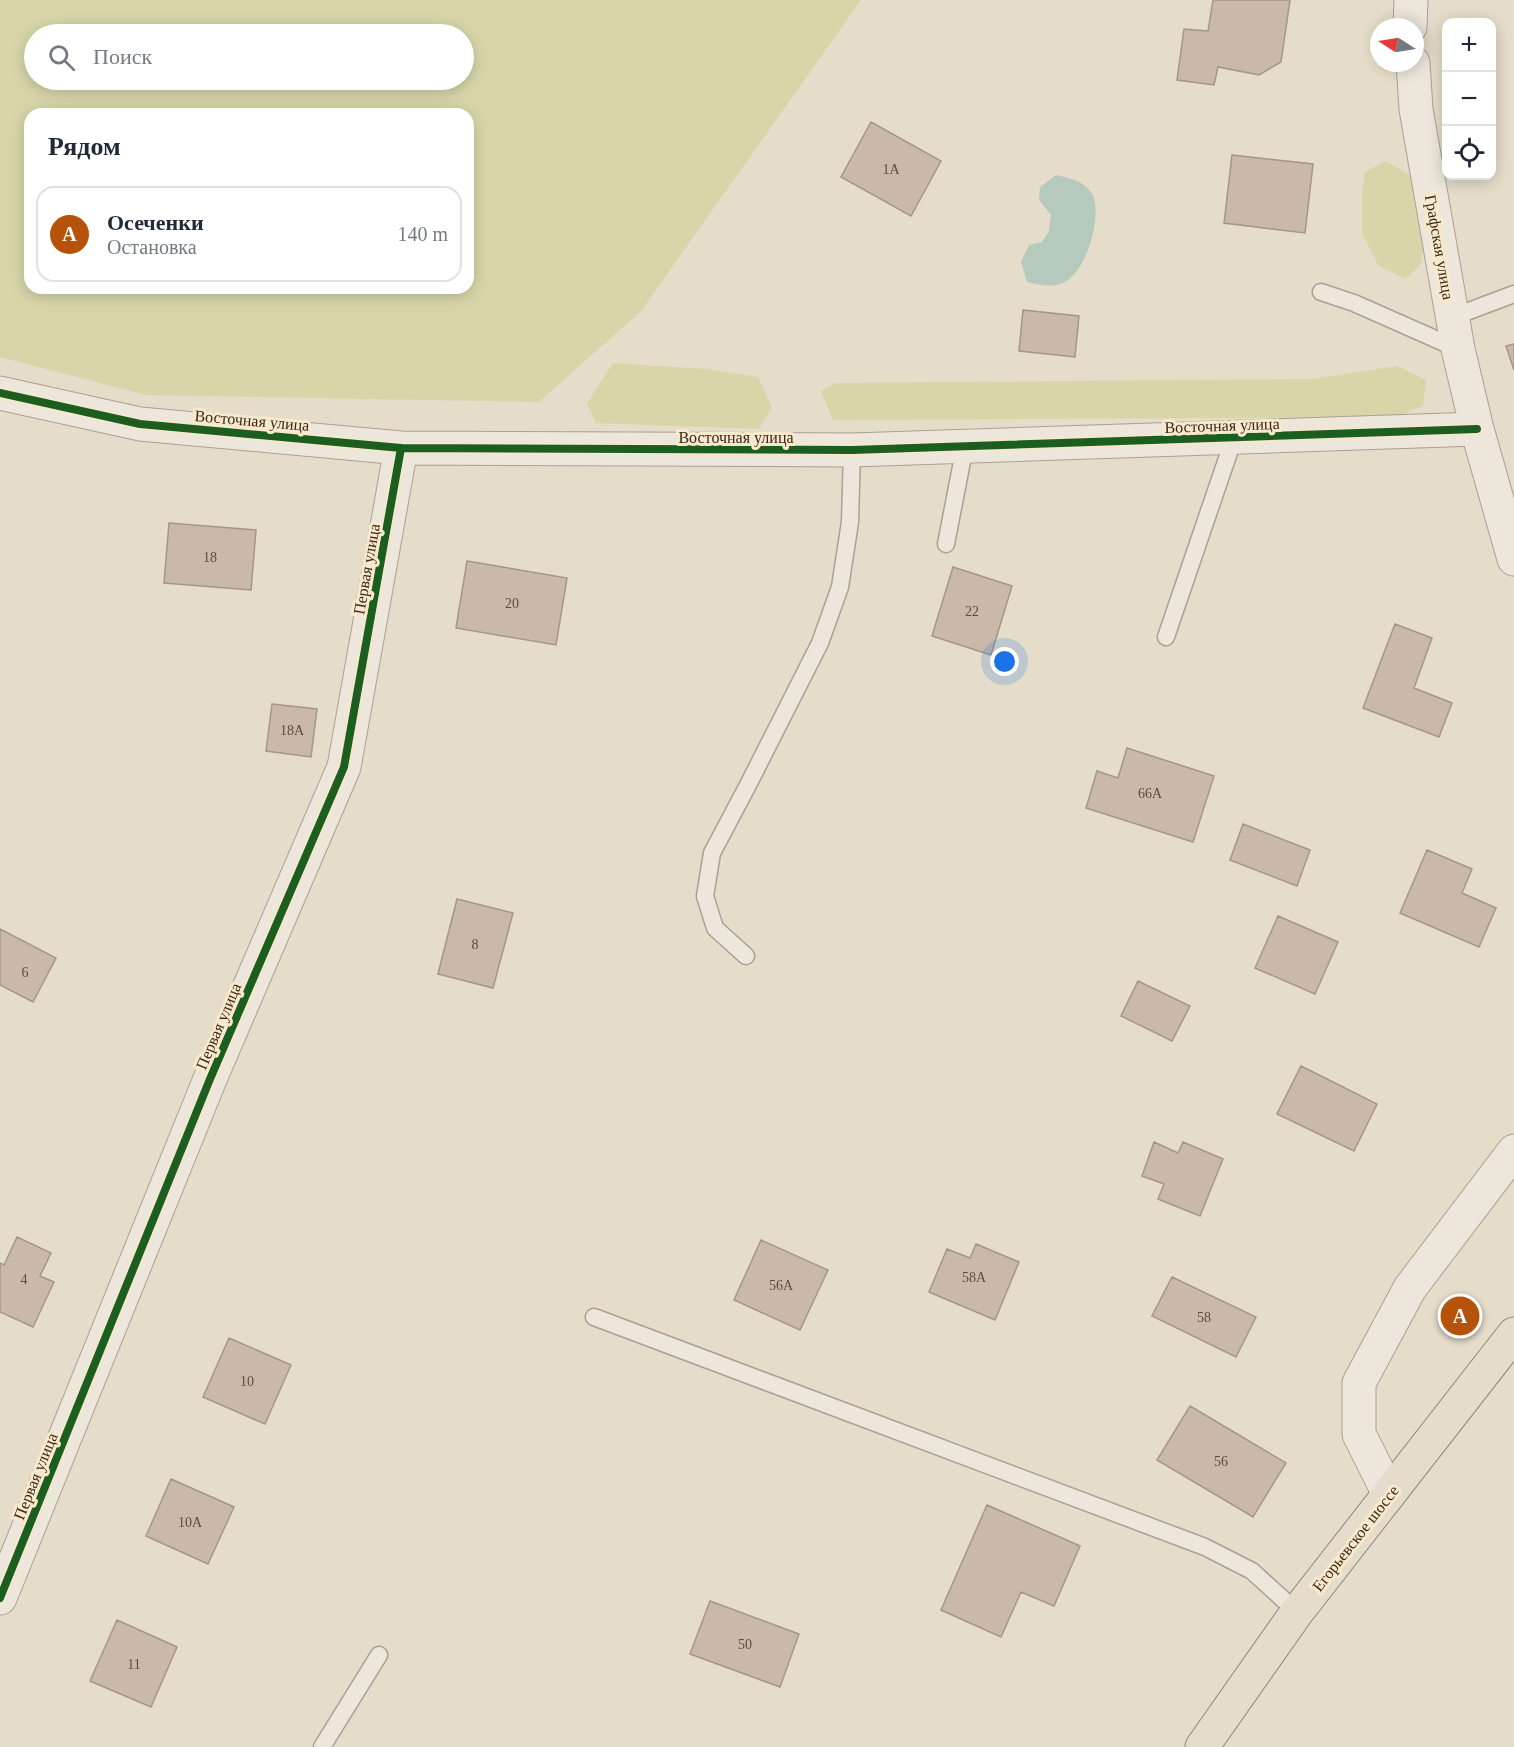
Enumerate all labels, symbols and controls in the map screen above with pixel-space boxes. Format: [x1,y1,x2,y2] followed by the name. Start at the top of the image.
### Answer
[1370,18,1424,72] north arrow
[1442,18,1496,180] map controls
[1442,18,1496,72] button: +
[24,24,474,90] search box
[45,41,78,74] icon: search
[93,44,152,69] text: Поиск
[1442,72,1496,126] button: −
[1442,126,1496,180] button: locate
[48,132,121,161] text: Рядом
[882,162,900,177] house number: 1А
[1421,193,1457,301] street label: Графская улица
[107,210,204,235] text: Осеченки
[62,223,77,245] text: A
[397,223,448,245] text: 140 m
[107,236,197,258] text: Остановка
[194,407,310,435] street label: Восточная улица
[1164,415,1280,437] street label: Восточная улица
[678,429,794,447] street label: Восточная улица
[350,522,384,616] street label: Первая улица
[203,550,217,565] house number: 18
[505,596,519,611] house number: 20
[965,604,979,619] house number: 22
[990,647,1019,676] your location
[280,723,305,738] house number: 18А
[1138,786,1163,801] house number: 66А
[472,937,479,952] house number: 8
[22,965,29,980] house number: 6
[193,981,245,1072] street label: Первая улица
[962,1270,987,1285] house number: 58А
[21,1272,28,1287] house number: 4
[769,1278,794,1293] house number: 56А
[1440,1294,1480,1338] pin: A
[1197,1310,1211,1325] house number: 58
[240,1374,254,1389] house number: 10
[10,1430,61,1522] street label: Первая улица
[1214,1454,1228,1469] house number: 56
[1309,1482,1403,1595] street label: Егорьевское шоссе
[178,1515,203,1530] house number: 10А
[738,1637,752,1652] house number: 50
[127,1657,141,1672] house number: 11

